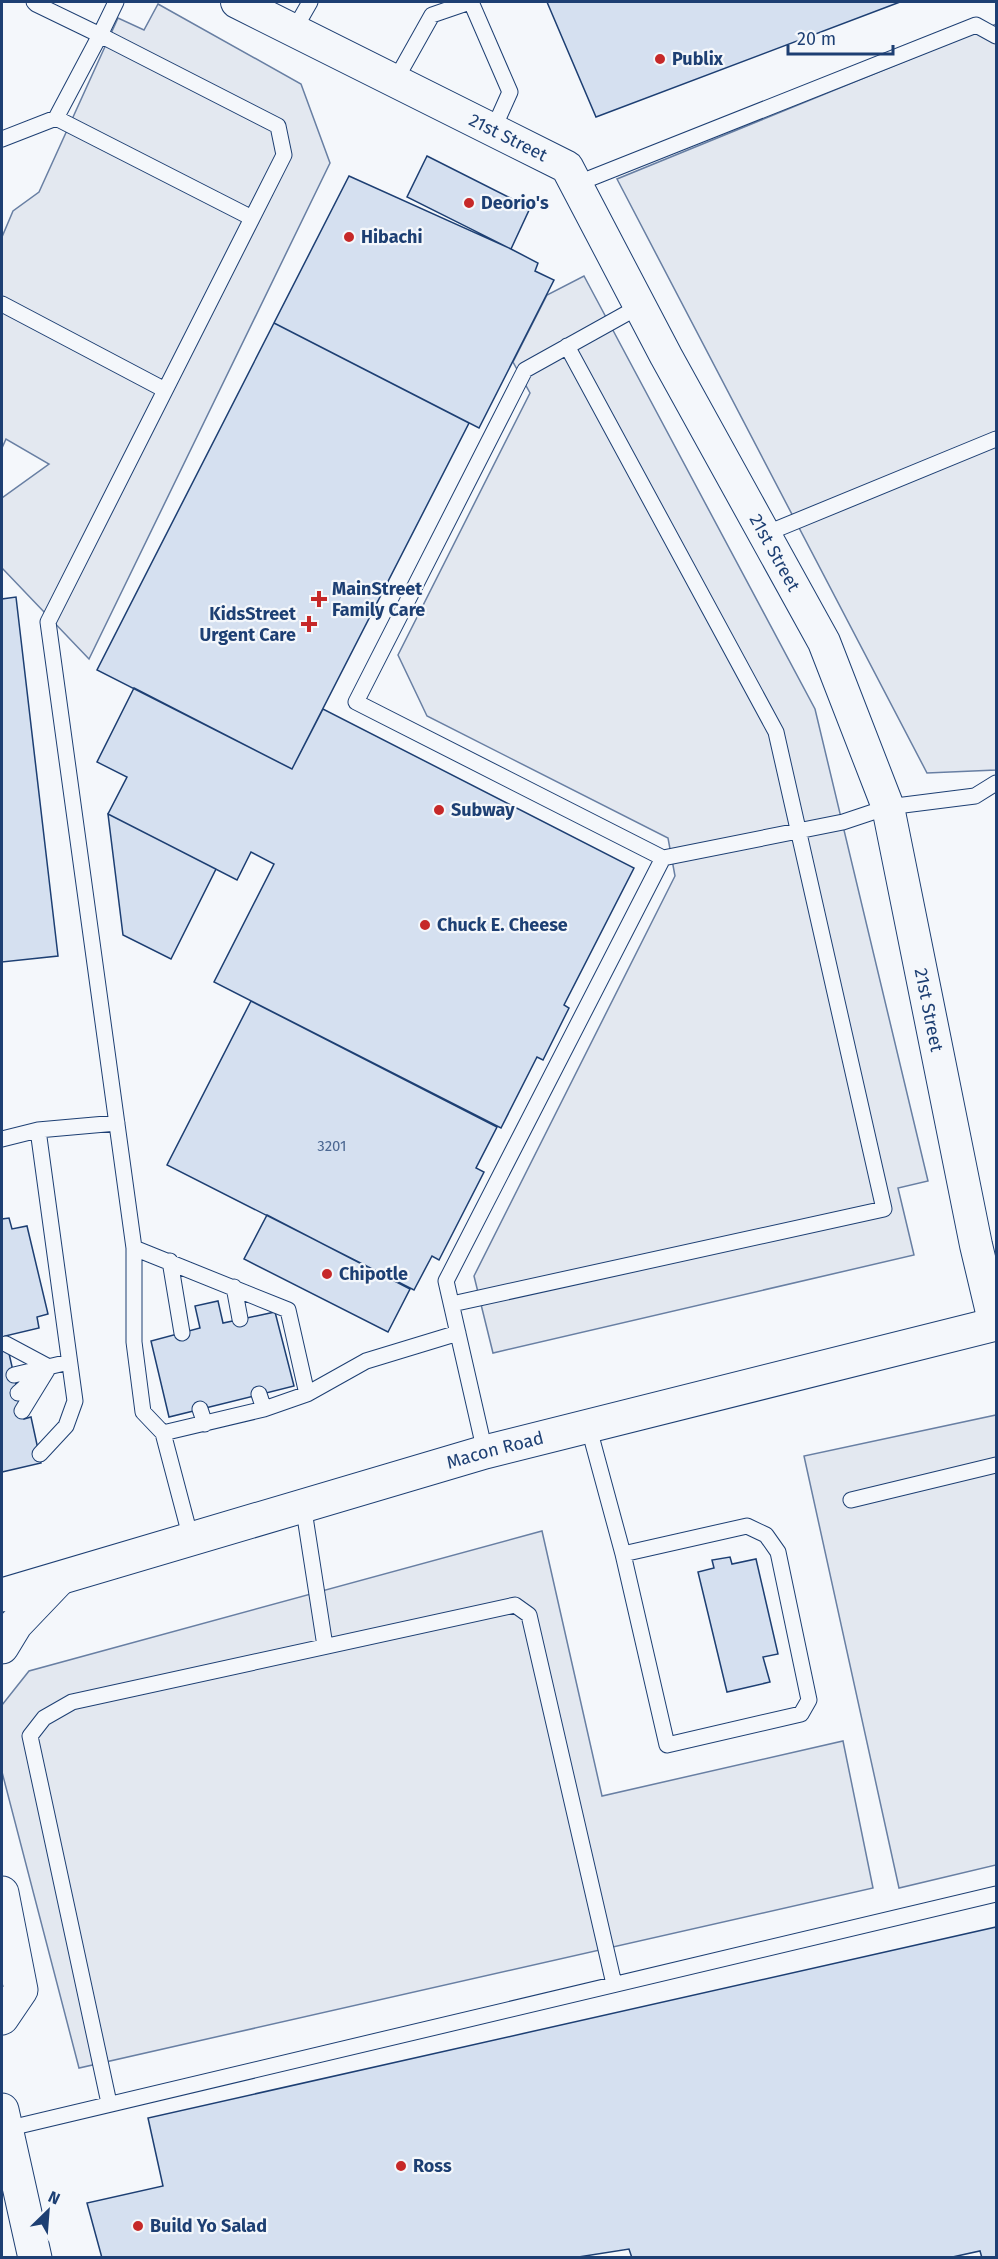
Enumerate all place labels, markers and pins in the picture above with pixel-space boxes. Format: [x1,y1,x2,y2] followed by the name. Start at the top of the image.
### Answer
[672,48,724,70] place label: Publix
[653,52,667,66] marker: Publix
[481,192,549,214] place label: Deorio's
[462,196,476,210] marker: Deorio's
[361,226,423,248] place label: Hibachi
[342,230,356,244] marker: Hibachi
[332,578,425,621] place label: MainStreet Family Care
[310,590,328,608] marker: MainStreet Family Care
[200,603,297,646] place label: KidsStreet Urgent Care
[300,615,318,633] marker: KidsStreet Urgent Care
[451,799,515,821] place label: Subway
[432,803,446,817] marker: Subway
[437,914,568,936] place label: Chuck E. Cheese
[418,918,432,932] marker: Chuck E. Cheese
[339,1263,408,1285] place label: Chipotle
[320,1267,334,1281] marker: Chipotle
[413,2155,452,2177] place label: Ross
[394,2159,408,2173] marker: Ross
[150,2215,267,2237] place label: Build Yo Salad
[131,2219,145,2233] marker: Build Yo Salad

